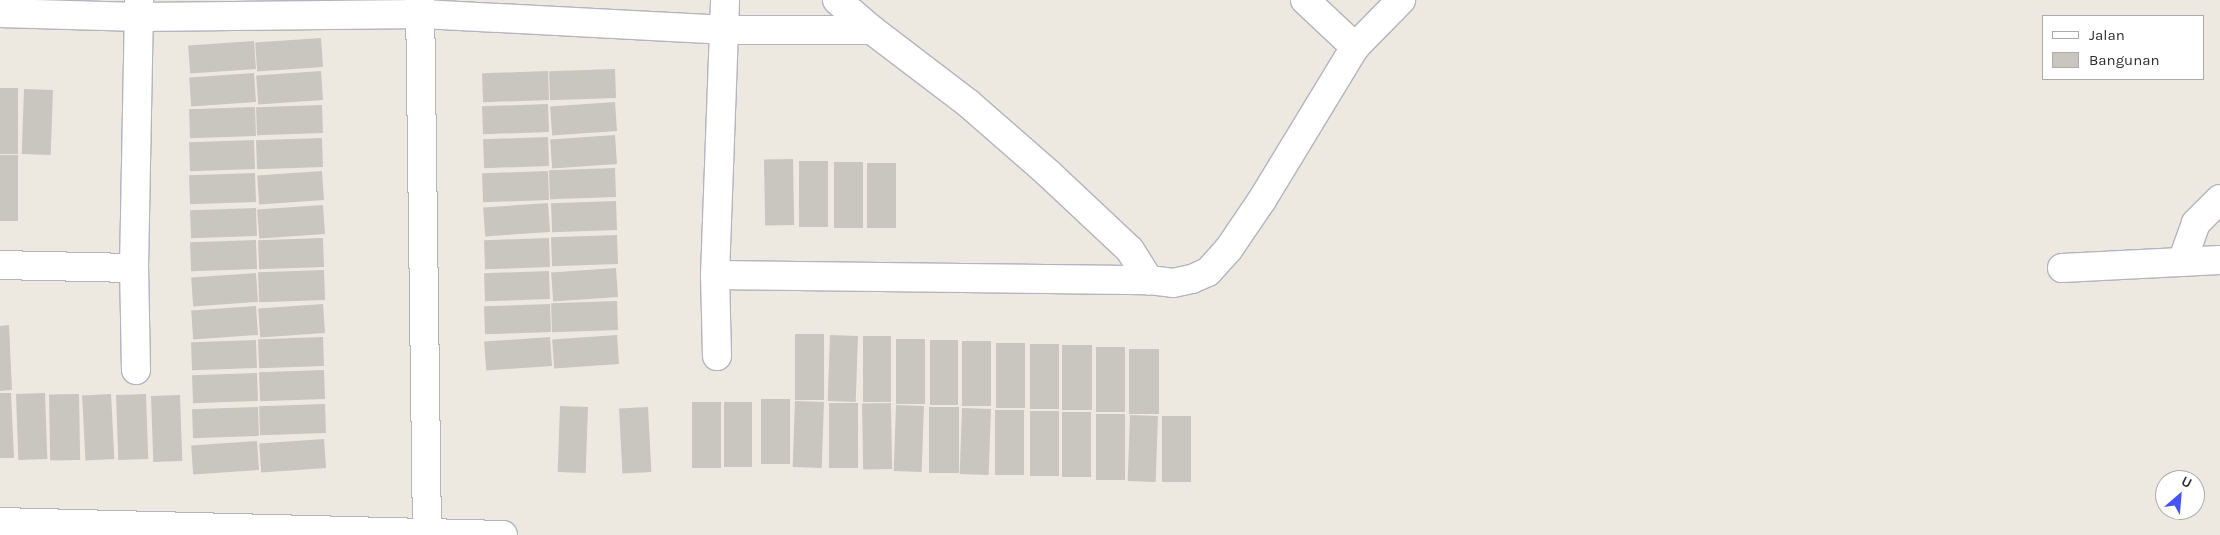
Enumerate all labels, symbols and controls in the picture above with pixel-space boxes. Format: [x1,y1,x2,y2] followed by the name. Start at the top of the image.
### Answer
[2042,15,2205,80] legend
[2089,26,2125,44] text: Jalan
[2089,51,2160,69] text: Bangunan
[2155,470,2205,520] north arrow
[2178,472,2195,492] text: U

